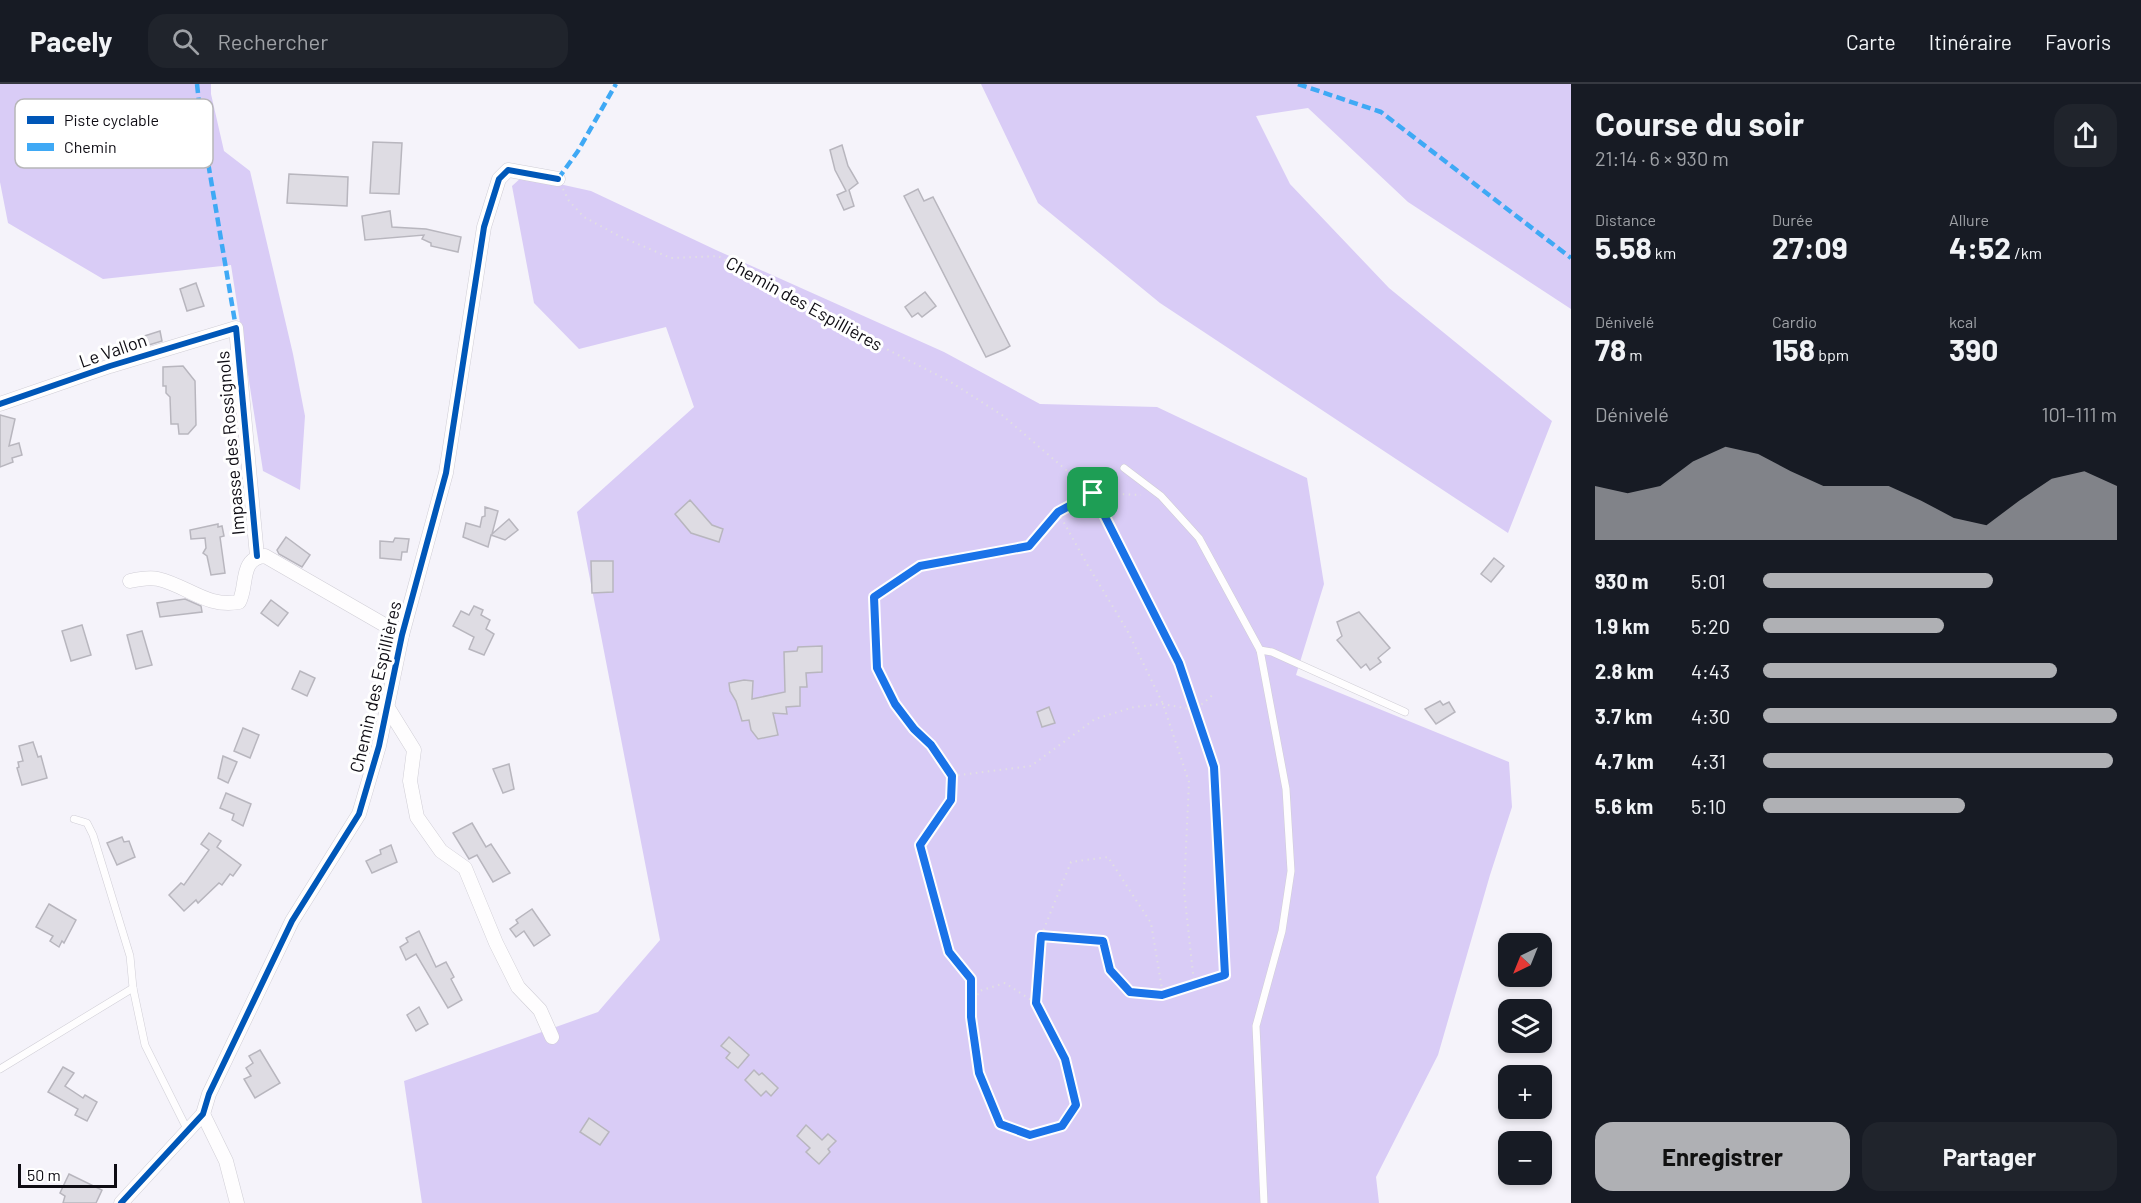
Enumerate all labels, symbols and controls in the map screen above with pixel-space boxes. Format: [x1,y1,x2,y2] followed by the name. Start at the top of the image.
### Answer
[148,14,568,68] search box
[30,24,112,58] text: Pacely
[169,25,202,58] icon: search
[217,28,328,54] text: Rechercher
[1846,29,1896,54] text: Carte
[1929,29,2012,54] text: Itinéraire
[2045,29,2111,54] text: Favoris
[15,99,213,168] legend
[1595,103,1804,143] text: Course du soir
[2054,104,2117,167] button: share
[64,110,159,129] text: Piste cyclable
[64,137,117,156] text: Chemin
[1595,146,1729,170] text: 21:14 · 6 × 930 m
[1595,210,1656,229] text: Distance
[1772,210,1813,229] text: Durée
[1949,210,1989,229] text: Allure
[1595,229,1652,265] text: 5.58
[1772,229,1848,265] text: 27:09
[1949,229,2011,265] text: 4:52
[1652,243,1676,262] text: km
[2011,243,2042,262] text: /km
[722,251,887,355] street label: Chemin des Espillières
[1595,312,1654,331] text: Dénivelé
[1772,312,1817,331] text: Cardio
[1949,312,1977,331] text: kcal
[76,328,149,372] street label: Le Vallon
[1595,331,1626,367] text: 78
[1772,331,1815,367] text: 158
[1949,331,1998,367] text: 390
[1626,345,1643,364] text: m
[1815,345,1849,364] text: bpm
[211,350,249,536] street label: Impasse des Rossignols
[1595,402,1669,426] text: Dénivelé
[2042,402,2117,426] text: 101–111 m
[1067,467,1118,518] pin
[1076,476,1109,509] icon: arrive
[1595,569,1649,593] text: 930 m
[1691,569,1726,593] text: 5:01
[345,599,405,775] street label: Chemin des Espillières
[1595,614,1649,638] text: 1.9 km
[1691,614,1730,638] text: 5:20
[1595,659,1654,683] text: 2.8 km
[1691,659,1730,683] text: 4:43
[1595,704,1652,728] text: 3.7 km
[1691,704,1730,728] text: 4:30
[1595,749,1654,773] text: 4.7 km
[1691,749,1726,773] text: 4:31
[1595,794,1653,818] text: 5.6 km
[1691,794,1726,818] text: 5:10
[1498,933,1552,987] north arrow
[1498,933,1552,1185] map controls
[1498,999,1552,1053] button: layers
[1498,1065,1552,1119] button: +
[1595,1122,1850,1191] button: Enregistrer
[1862,1122,2117,1191] button: Partager
[1498,1131,1552,1185] button: −
[18,1161,117,1188] scale bar
[27,1165,61,1184] text: 50 m

